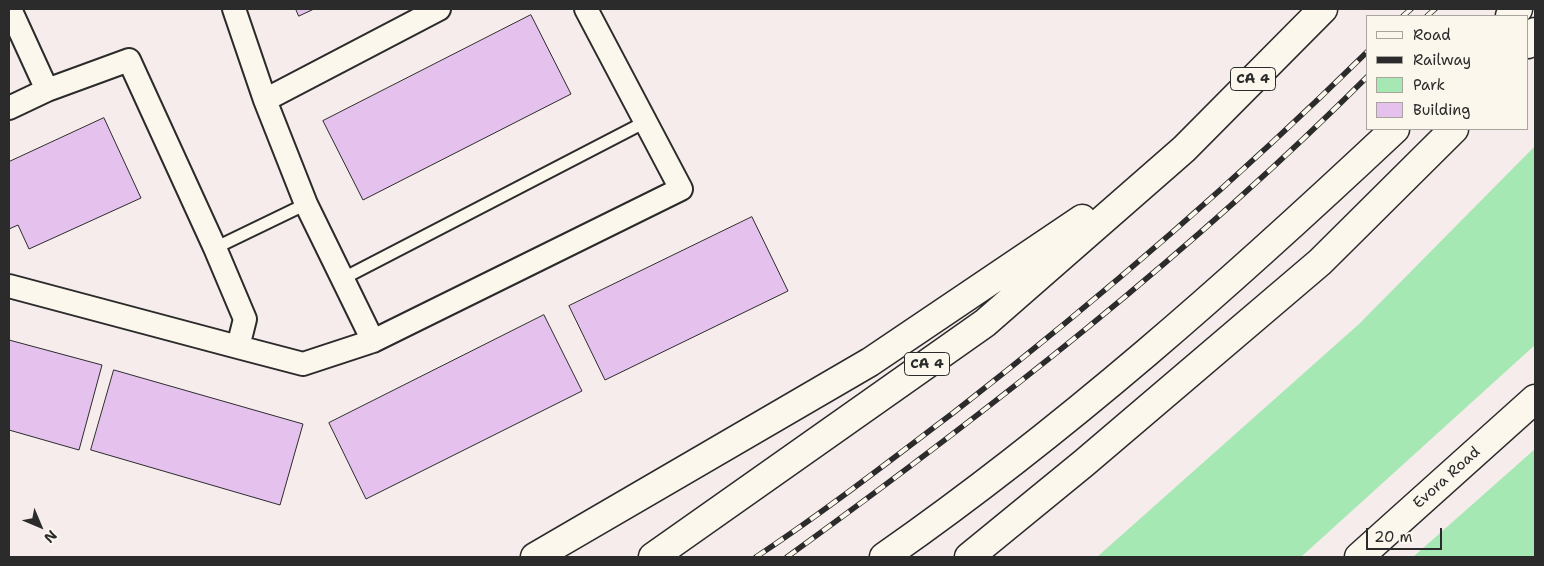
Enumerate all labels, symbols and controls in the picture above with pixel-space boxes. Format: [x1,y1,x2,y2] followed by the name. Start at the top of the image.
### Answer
[1366,15,1529,130] legend
[1413,25,1451,45] text: Road
[1413,50,1471,70] text: Railway
[1230,68,1276,90] road number: CA 4
[1413,75,1445,95] text: Park
[1413,100,1470,120] text: Building
[904,352,950,376] road number: CA 4
[1410,443,1484,513] street label: Evora Road
[15,501,65,551] north arrow
[1369,518,1445,550] scale bar
[40,526,61,547] text: N
[1374,527,1413,547] text: 20 m

